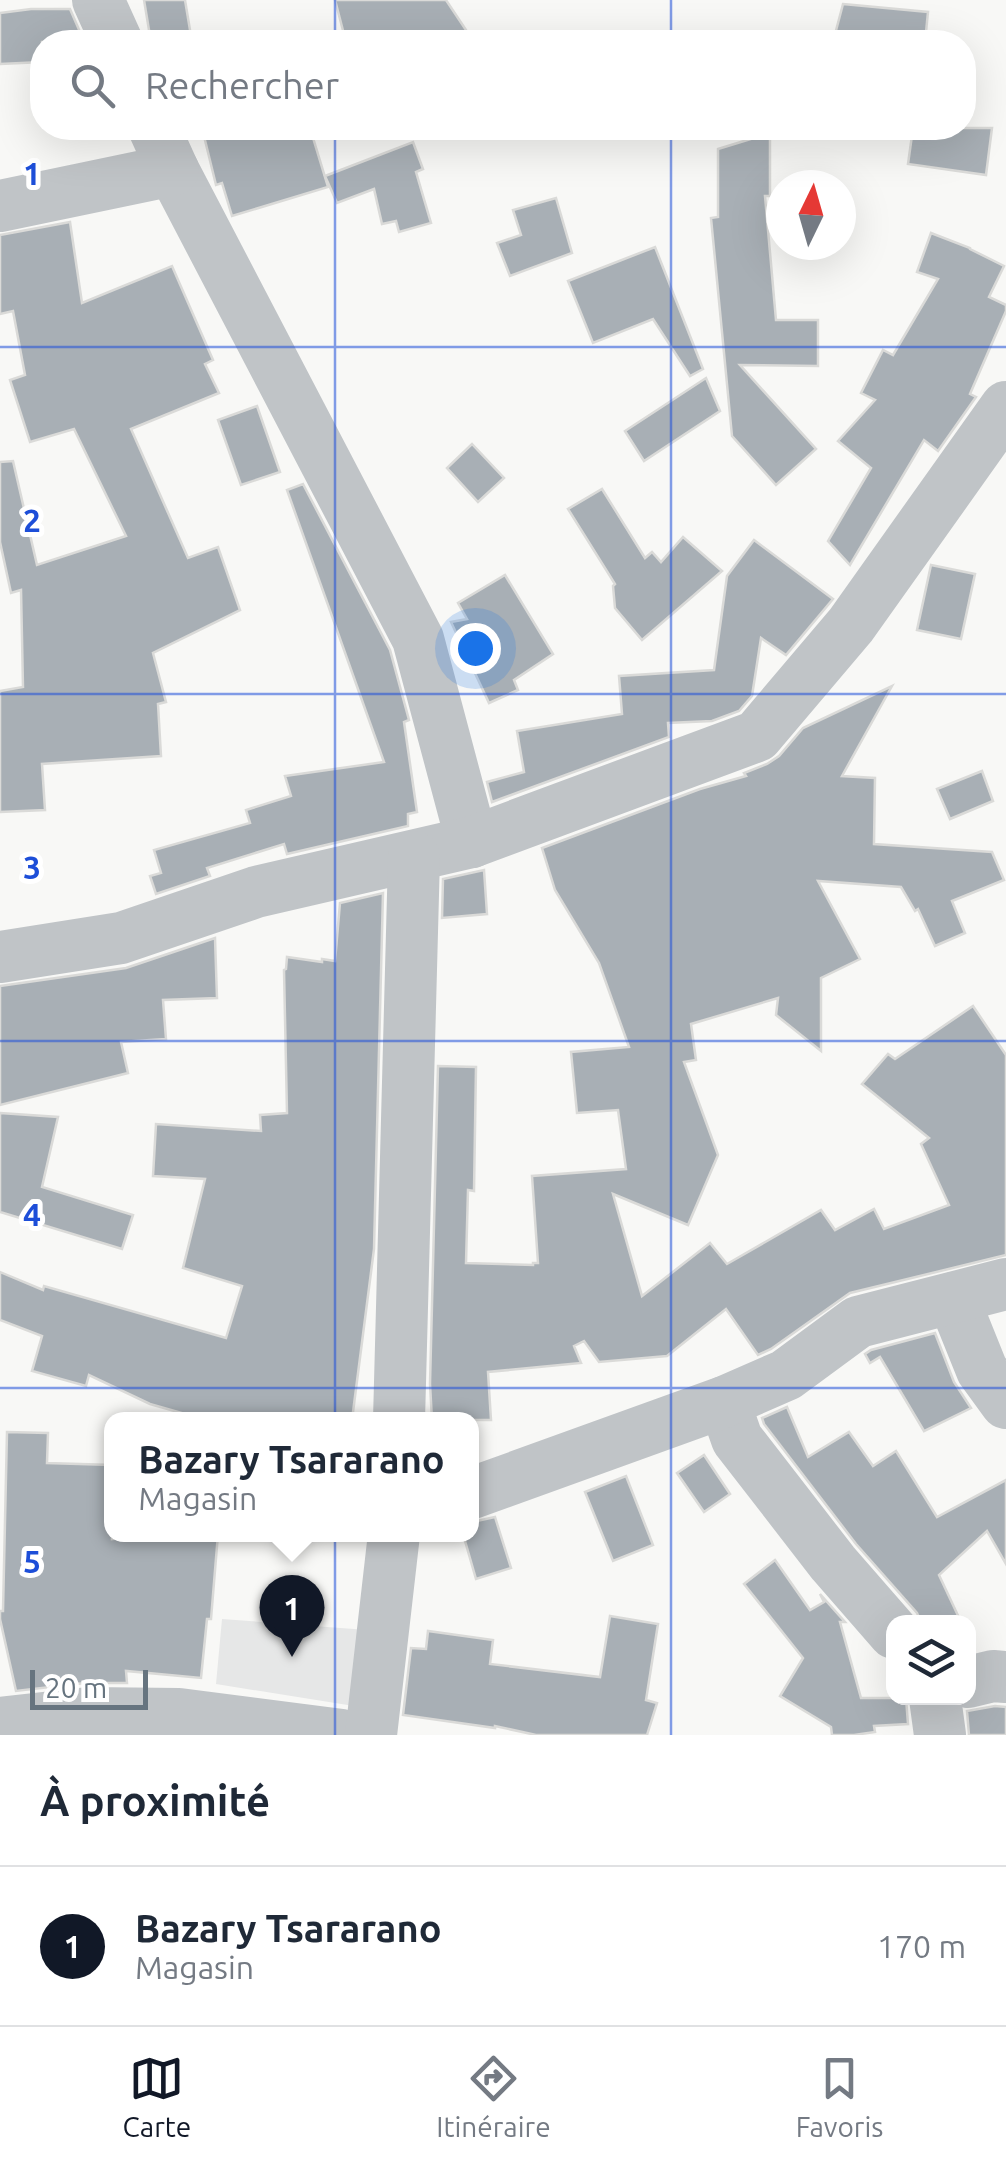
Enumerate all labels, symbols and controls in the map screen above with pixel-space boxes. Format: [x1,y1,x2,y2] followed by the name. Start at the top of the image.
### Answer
[30,30,976,140] search box
[65,58,120,113] icon: search
[145,64,339,106] text: Rechercher
[23,155,41,191] text: 1
[766,170,856,260] north arrow
[23,502,41,538] text: 2
[450,623,501,674] your location
[23,849,41,885] text: 3
[23,1196,41,1232] text: 4
[104,1412,479,1542] popup
[138,1438,445,1480] text: Bazary Tsararano
[138,1480,257,1516] text: Magasin
[23,1543,41,1579] text: 5
[260,1574,324,1657] pin: 1
[886,1615,976,1705] map controls
[886,1615,976,1705] button: layers
[30,1665,148,1710] scale bar
[45,1672,107,1703] text: 20 m
[40,1777,270,1824] text: À proximité
[135,1907,442,1949] text: Bazary Tsararano
[63,1928,82,1964] text: 1
[877,1928,966,1964] text: 170 m
[135,1949,254,1985] text: Magasin
[123,2051,191,2142] tab: Carte
[436,2051,551,2142] tab: Itinéraire
[796,2051,883,2142] tab: Favoris

